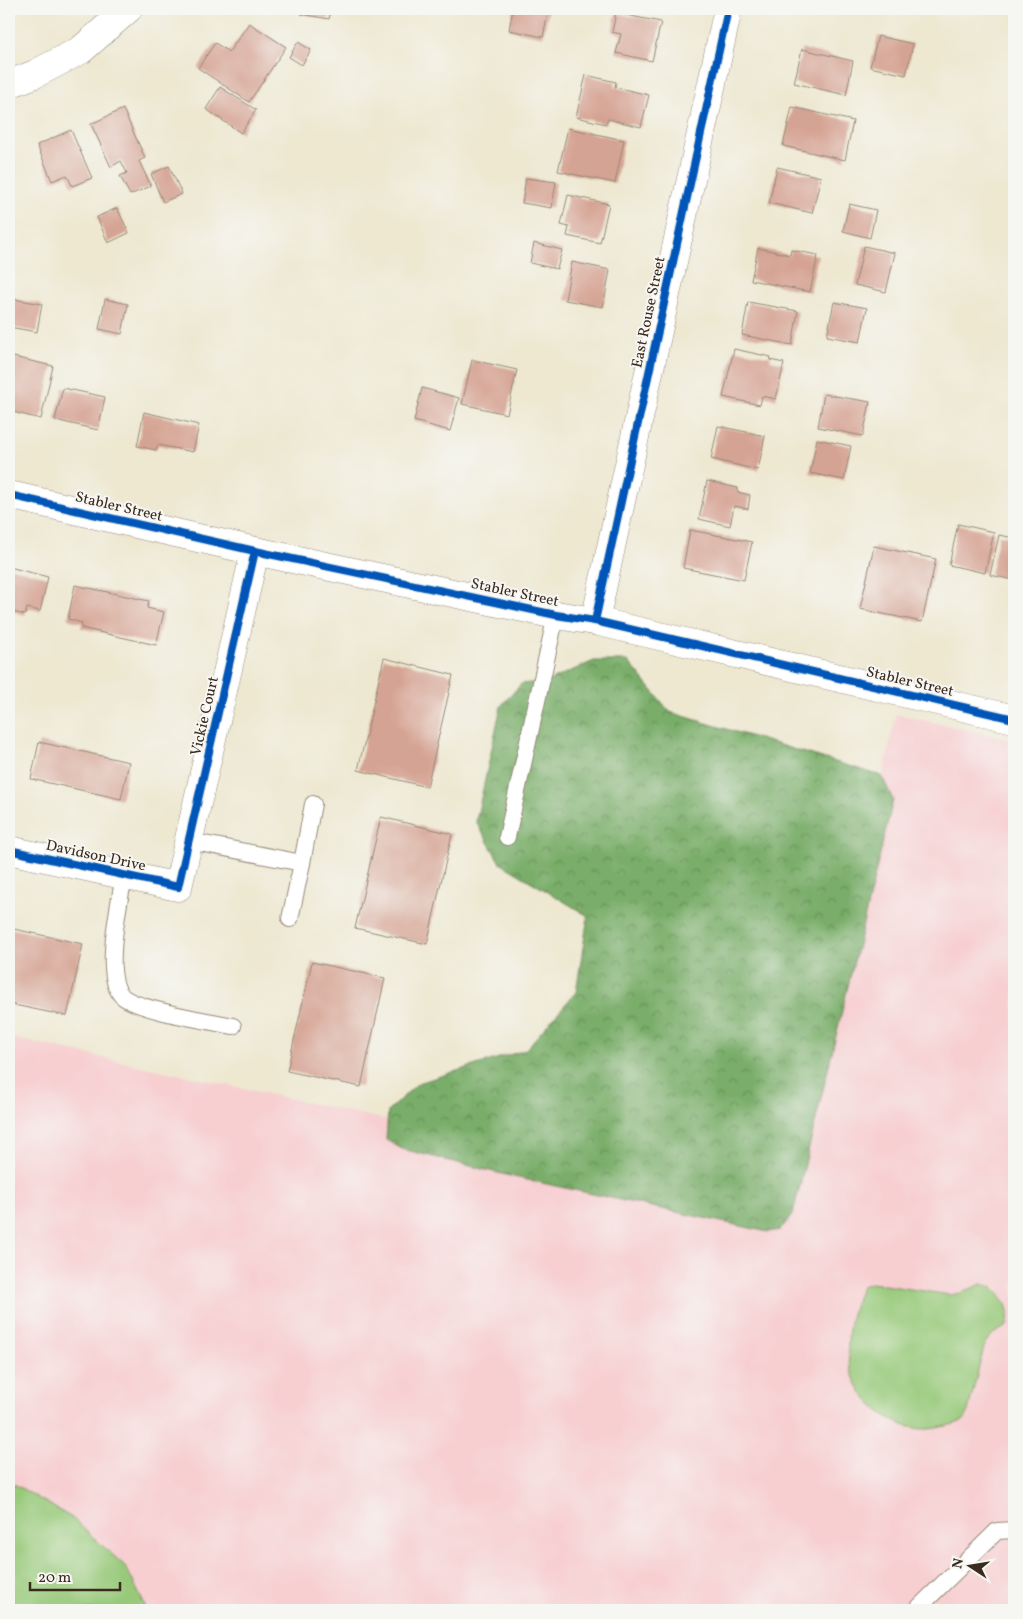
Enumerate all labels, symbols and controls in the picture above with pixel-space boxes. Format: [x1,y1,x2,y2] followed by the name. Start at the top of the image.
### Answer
[627,255,672,370] street label: East Rouse Street
[73,487,165,528] street label: Stabler Street
[469,574,561,613] street label: Stabler Street
[864,662,956,703] street label: Stabler Street
[186,675,225,758] street label: Vickie Court
[44,836,148,877] street label: Davidson Drive
[946,1542,996,1592] north arrow
[948,1557,969,1571] text: N
[30,1559,120,1591] scale bar
[38,1568,71,1589] text: 20 m

